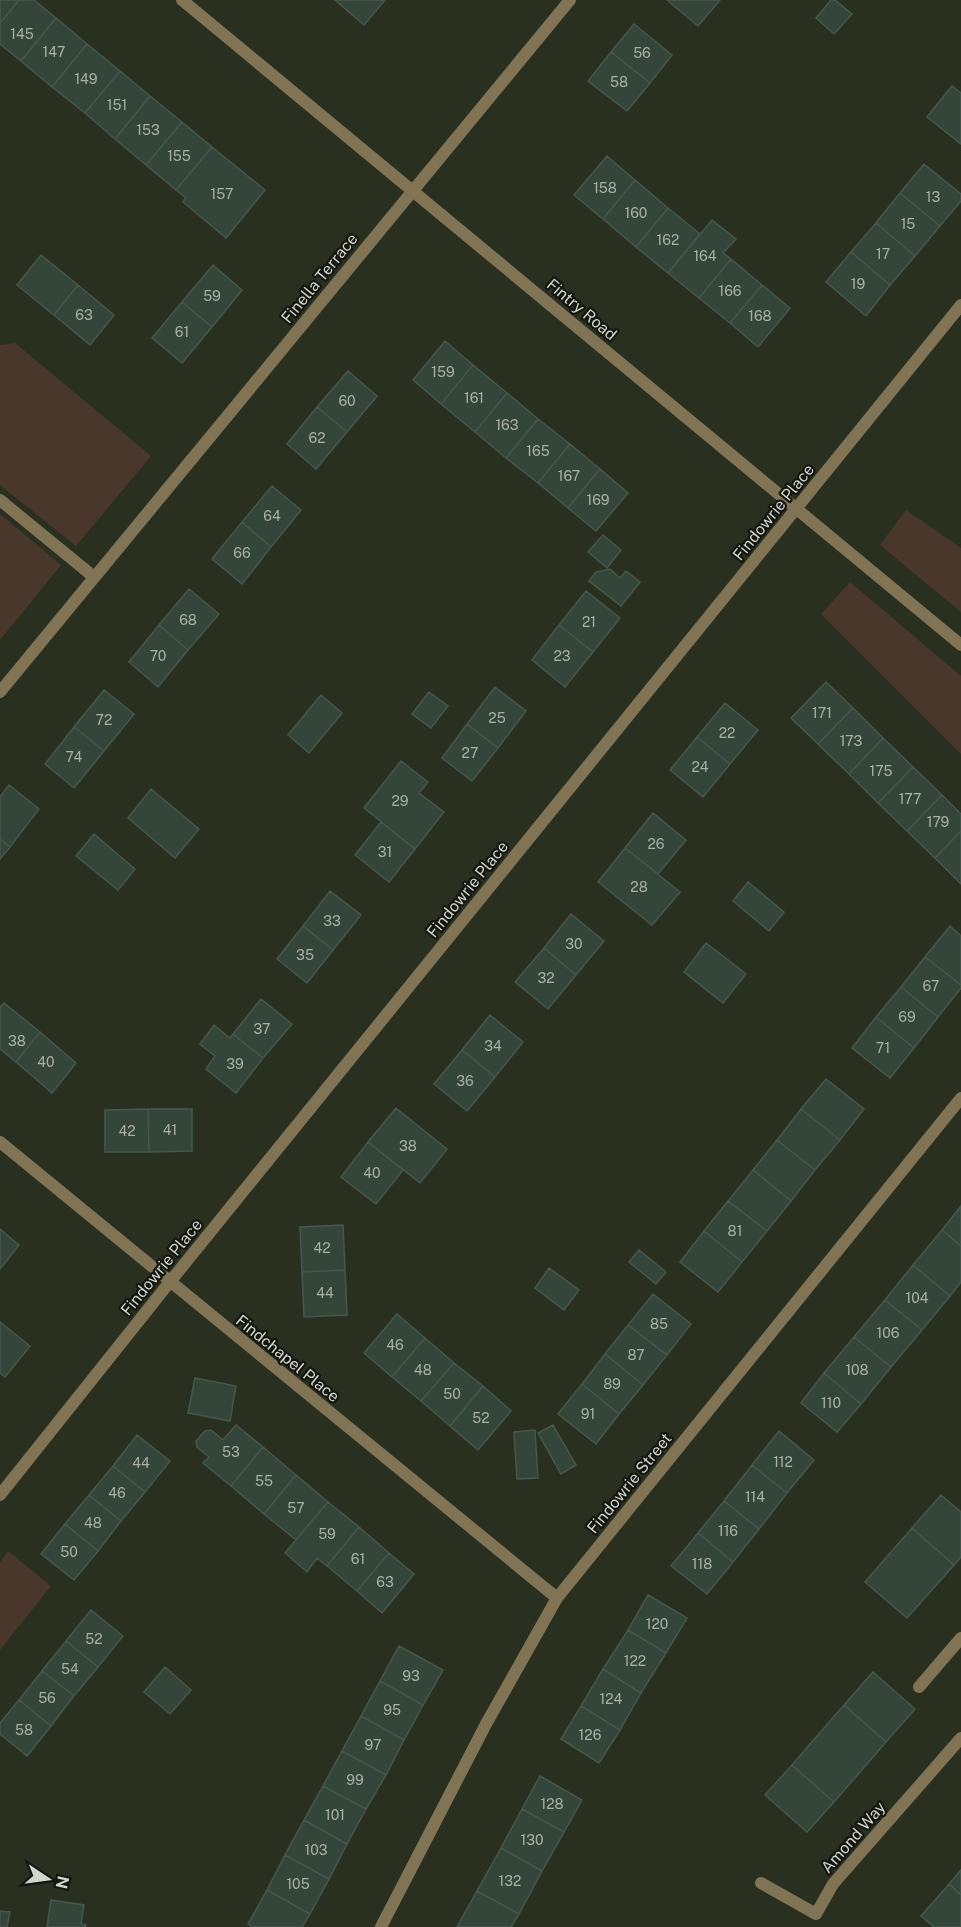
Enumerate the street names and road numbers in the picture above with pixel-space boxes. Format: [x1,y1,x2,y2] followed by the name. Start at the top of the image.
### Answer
[277,230,361,327] street label: Finella Terrace
[543,275,621,344] street label: Fintry Road
[729,460,818,564] street label: Findowrie Place
[423,837,512,941] street label: Findowrie Place
[117,1215,206,1319] street label: Findowrie Place
[232,1311,343,1406] street label: Findchapel Place
[583,1429,676,1537] street label: Findowrie Street
[817,1797,890,1877] street label: Amond Way

